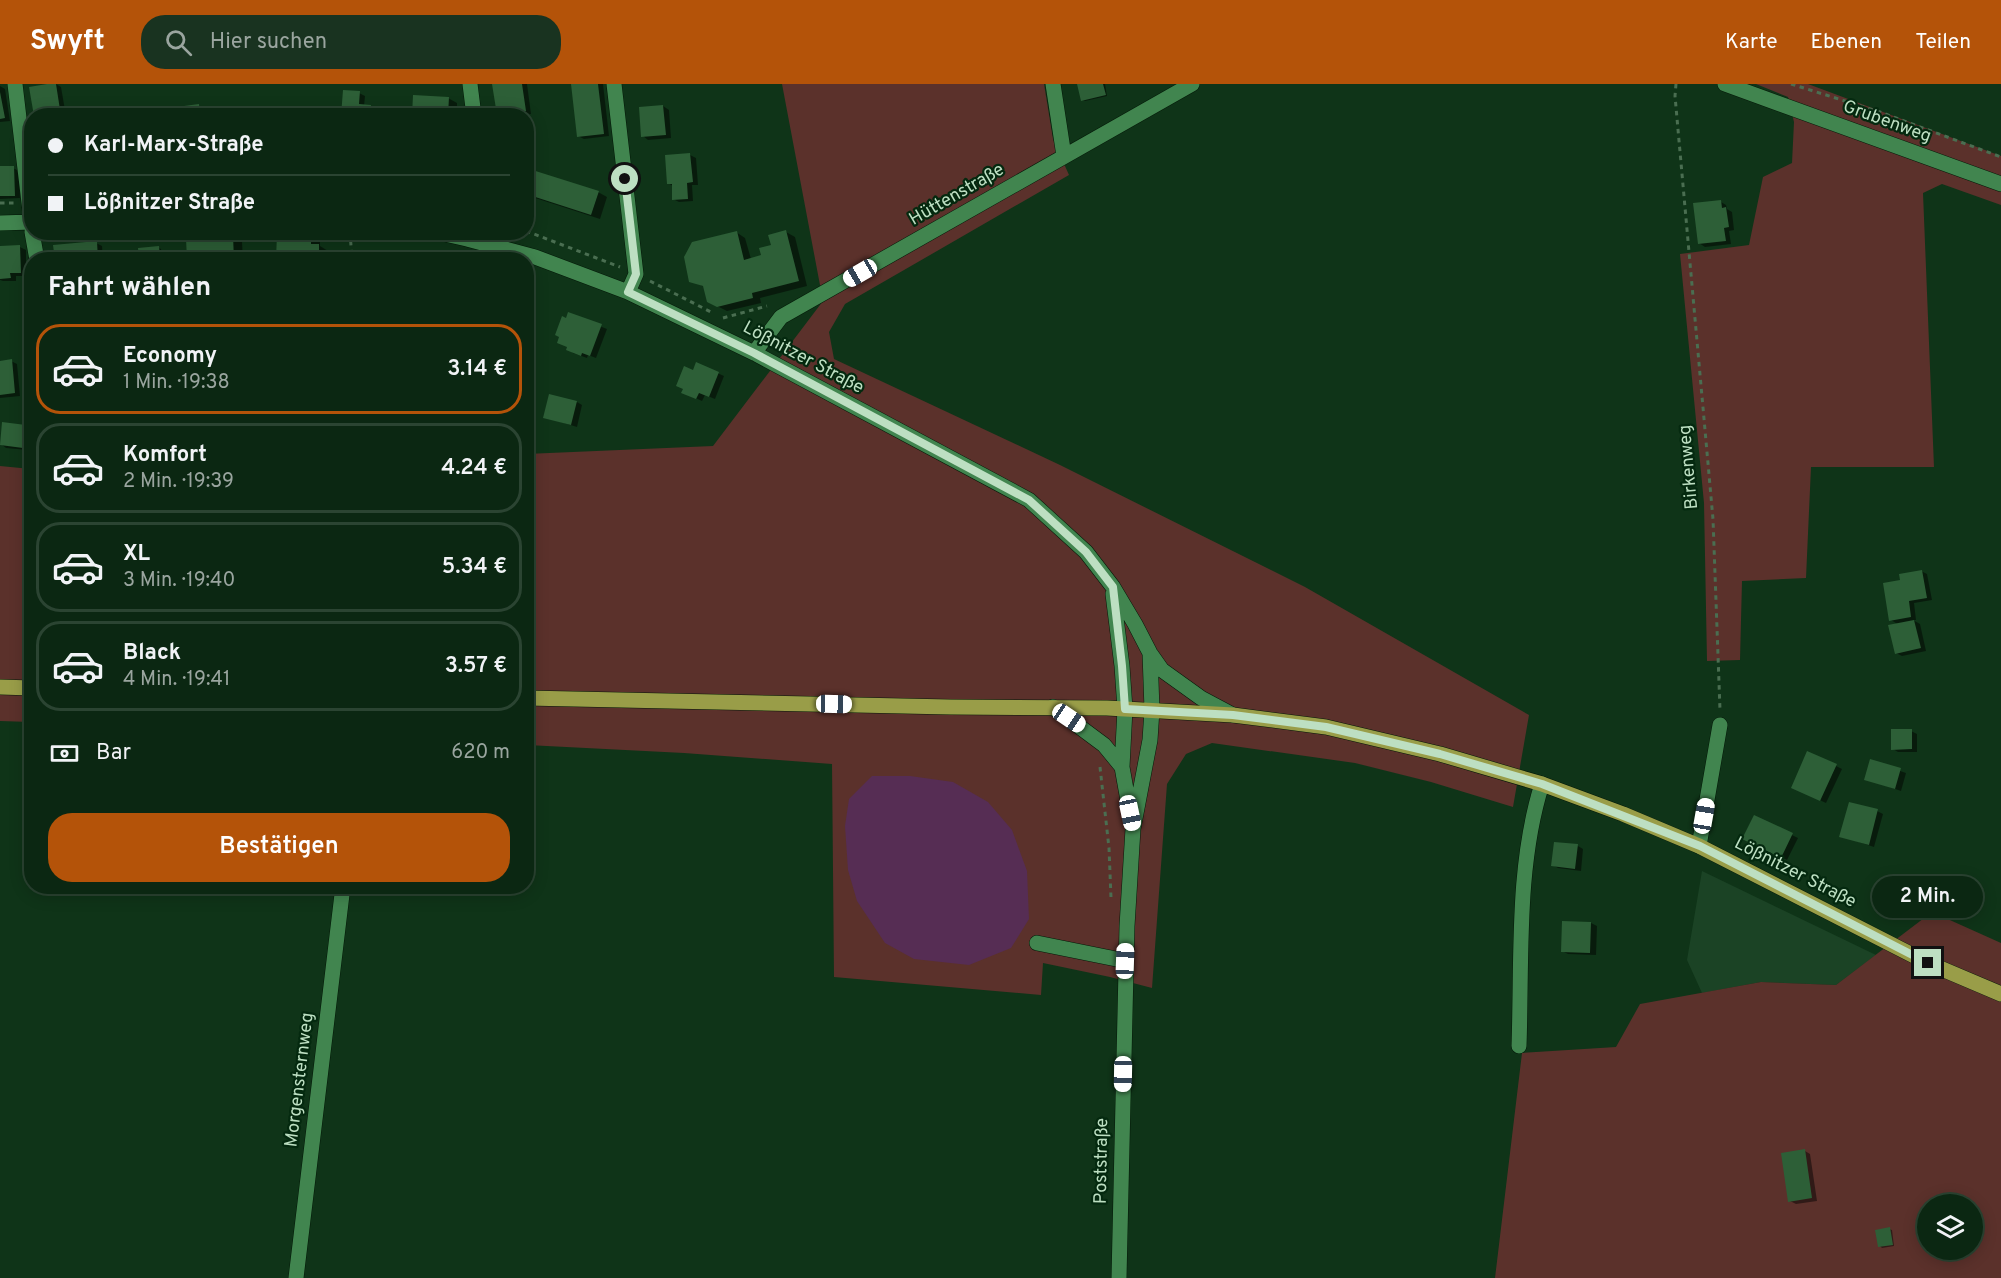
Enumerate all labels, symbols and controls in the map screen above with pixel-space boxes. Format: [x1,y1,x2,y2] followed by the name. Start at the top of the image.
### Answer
[141,15,561,69] search box
[30,24,105,60] text: Swyft
[162,26,195,59] icon: search
[210,29,327,56] text: Hier suchen
[1725,29,1777,56] text: Karte
[1810,29,1882,56] text: Ebenen
[1915,29,1971,56] text: Teilen
[1840,95,1934,149] street label: Grubenweg
[84,132,264,159] text: Karl-Marx-Straße
[905,159,1009,231] street label: Hüttenstraße
[611,165,638,192] route start
[84,190,255,217] text: Lößnitzer Straße
[840,256,880,290] car
[48,271,211,305] text: Fahrt wählen
[738,316,868,400] street label: Lößnitzer Straße
[51,342,105,396] icon: car
[123,343,217,370] text: Economy
[447,356,507,383] text: 3.14 €
[123,370,230,396] text: 1 Min. · 19:38
[1674,424,1704,510] street label: Birkenweg
[51,441,105,495] icon: car
[123,442,207,469] text: Komfort
[441,455,507,482] text: 4.24 €
[123,469,234,495] text: 2 Min. · 19:39
[51,540,105,594] icon: car
[123,541,150,568] text: XL
[442,554,507,581] text: 5.34 €
[123,568,235,594] text: 3 Min. · 19:40
[51,639,105,693] icon: car
[123,640,181,667] text: Black
[445,653,507,680] text: 3.57 €
[123,667,230,693] text: 4 Min. · 19:41
[816,695,852,713] car
[1049,700,1089,736] car
[48,737,81,770] icon: cash
[96,740,131,767] text: Bar
[451,740,510,766] text: 620 m
[1117,794,1143,832] car
[1692,797,1716,835] car
[48,813,510,882] button: Bestätigen
[1730,832,1860,914] street label: Lößnitzer Straße
[1872,876,1984,918] callout: 2 Min.
[1900,884,1955,910] text: 2 Min.
[1115,943,1135,979] car
[1914,949,1941,976] route end
[280,1011,320,1149] street label: Morgensternweg
[1114,1056,1132,1092] car
[1090,1118,1114,1204] street label: Poststraße
[1917,1194,1983,1260] map controls
[1917,1194,1983,1260] button: layers

